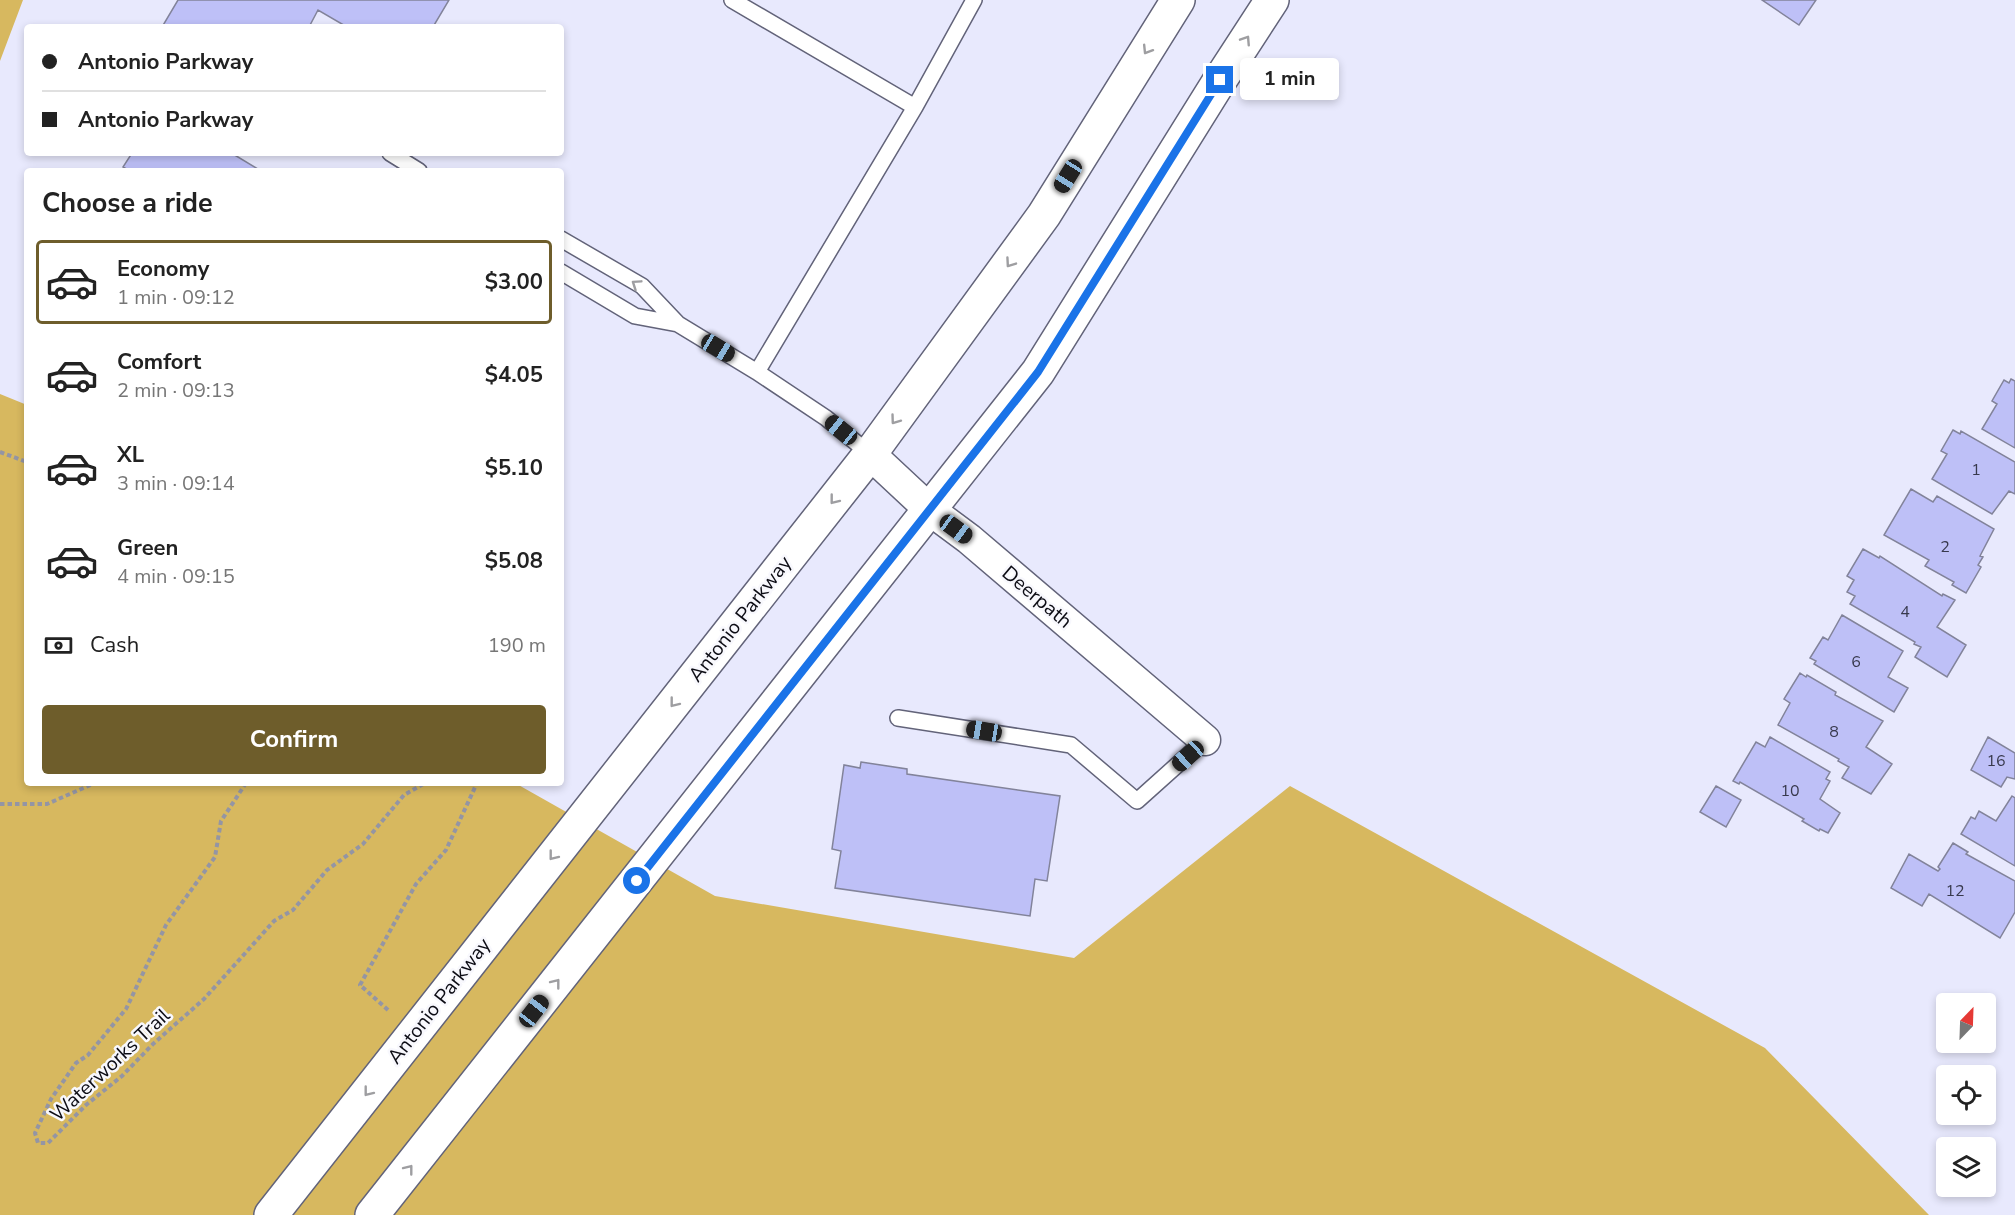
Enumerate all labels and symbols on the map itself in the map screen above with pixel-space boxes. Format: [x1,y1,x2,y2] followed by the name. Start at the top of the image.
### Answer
[1238,36,1250,46] one-way arrow
[1143,44,1155,54] one-way arrow
[1241,59,1340,101] callout: 1 min
[1206,66,1233,93] route end
[1051,156,1085,196] car
[1006,256,1017,267] one-way arrow
[632,280,643,291] one-way arrow
[698,331,738,365] car
[821,412,861,448] car
[891,414,902,425] one-way arrow
[1971,459,1981,481] house number: 1
[830,493,841,504] one-way arrow
[936,511,976,547] car
[1940,536,1950,558] house number: 2
[682,550,798,688] street label: Antonio Parkway
[996,560,1078,634] street label: Deerpath
[1900,601,1910,623] house number: 4
[1851,651,1861,673] house number: 6
[670,696,681,707] one-way arrow
[965,719,1003,743] car
[1829,721,1839,743] house number: 8
[1169,737,1207,775] car
[1986,750,2006,772] house number: 16
[1780,780,1800,802] house number: 10
[550,849,561,860] one-way arrow
[623,867,650,894] route start
[1945,880,1965,902] house number: 12
[381,932,497,1070] street label: Antonio Parkway
[548,979,559,990] one-way arrow
[516,991,552,1031] car
[1936,993,1996,1053] north arrow
[44,1002,176,1128] street label: Waterworks Trail
[364,1085,375,1096] one-way arrow
[401,1165,412,1176] one-way arrow

